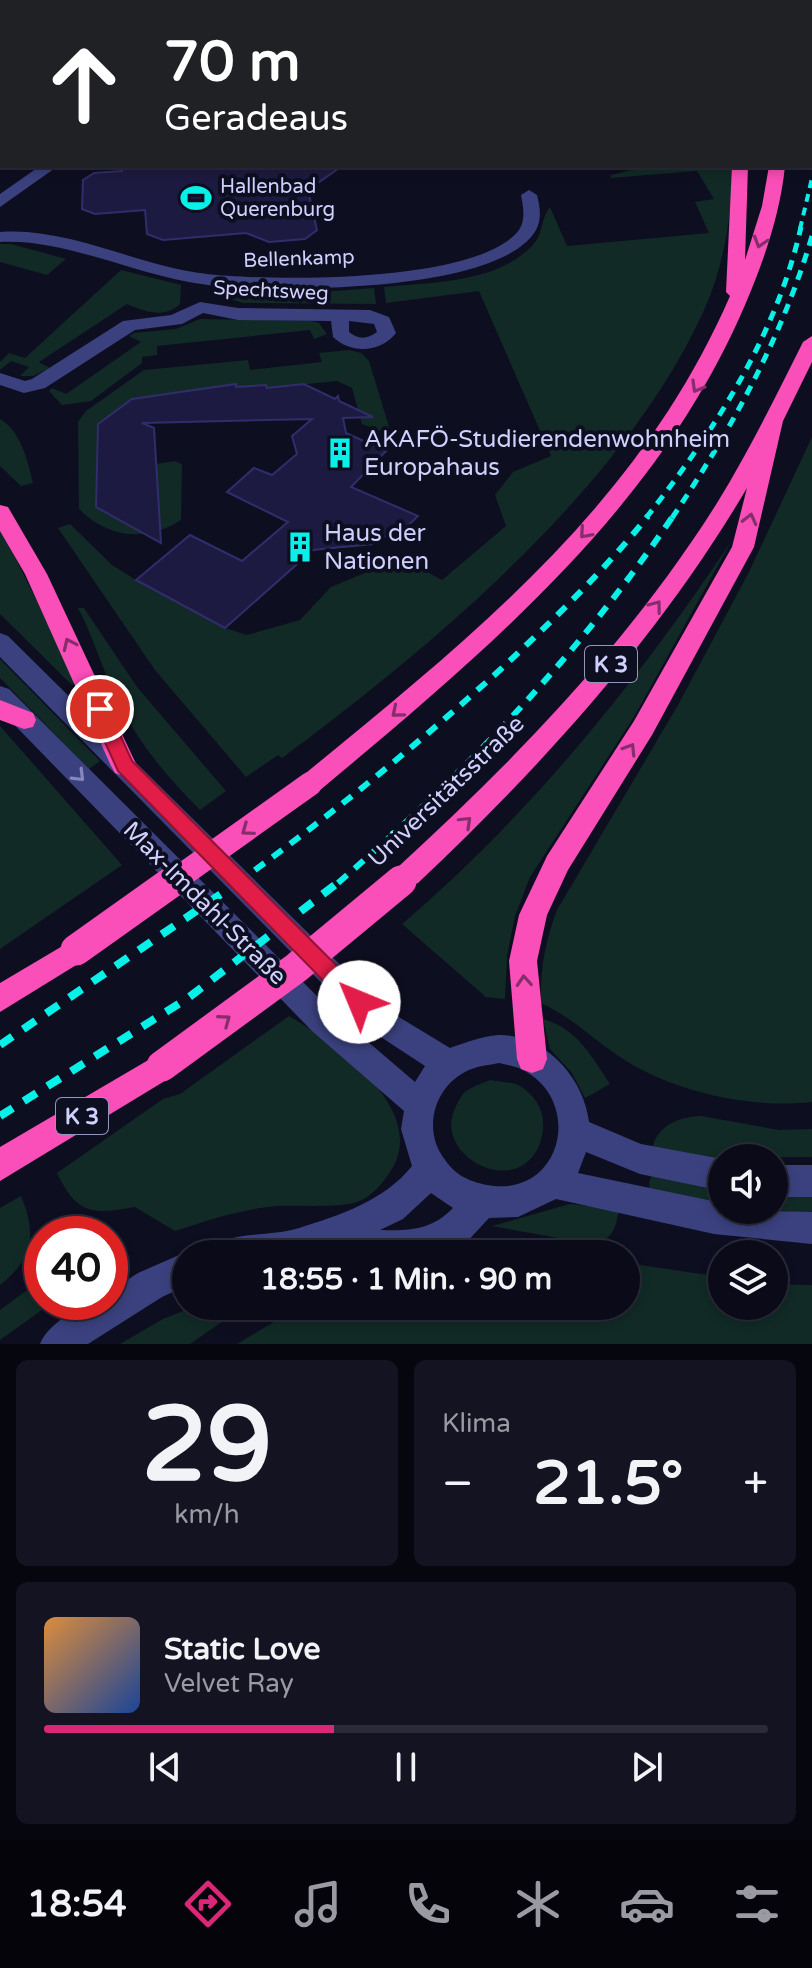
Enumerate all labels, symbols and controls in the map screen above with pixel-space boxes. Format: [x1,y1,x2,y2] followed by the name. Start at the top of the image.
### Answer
[164,29,300,96] text: 70 m
[32,32,136,136] icon: ahead
[164,97,348,140] text: Geradeaus
[220,175,335,222] place label: Hallenbad Querenburg
[179,181,213,215] sports icon: Hallenbad Querenburg
[753,235,769,248] one-way arrow
[243,245,355,273] street label: Bellenkamp
[213,276,329,306] street label: Spechtsweg
[691,378,707,393] one-way arrow
[364,425,730,482] place label: AKAFÖ-Studierendenwohnheim Europahaus
[323,436,357,470] building icon: AKAFÖ-Studierendenwohnheim Europahaus
[741,513,758,527] one-way arrow
[324,519,429,576] place label: Haus der Nationen
[580,524,595,539] one-way arrow
[283,530,317,564] building icon: Haus der Nationen
[646,600,660,615] one-way arrow
[63,638,79,652] one-way arrow
[585,646,637,682] road number: K 3
[66,675,134,743] pin
[78,687,122,731] icon: arrive
[392,702,406,717] one-way arrow
[362,709,530,873] street label: Universitätsstraße
[620,743,635,758] one-way arrow
[70,767,84,781] one-way arrow
[117,816,292,991] street label: Max-Imdahl-Straße
[456,817,471,831] one-way arrow
[242,820,256,835] one-way arrow
[317,960,401,1044] position arrow
[516,974,533,987] one-way arrow
[216,1015,231,1030] one-way arrow
[56,1098,108,1134] road number: K 3
[708,1144,788,1320] map controls
[708,1144,788,1224] button: sound
[24,1216,128,1320] speed limit sign: 40
[708,1240,788,1320] button: layers
[260,1261,552,1298] text: 18:55 · 1 Min. · 90 m
[142,1384,272,1509] text: 29
[442,1408,511,1439] text: Klima
[533,1448,683,1520] text: 21.5°
[442,1458,473,1511] text: −
[743,1458,768,1511] text: +
[174,1499,240,1530] text: km/h
[164,1631,320,1668] text: Static Love
[164,1668,294,1699] text: Velvet Ray
[143,1745,187,1789] icon: previous
[384,1745,428,1789] icon: pause
[625,1745,669,1789] icon: next
[180,1876,236,1932] icon: directions
[290,1876,346,1932] icon: music
[400,1876,456,1932] icon: phone
[510,1876,566,1932] icon: climate
[619,1876,675,1932] icon: car
[729,1876,785,1932] icon: filters
[27,1883,127,1926] text: 18:54

